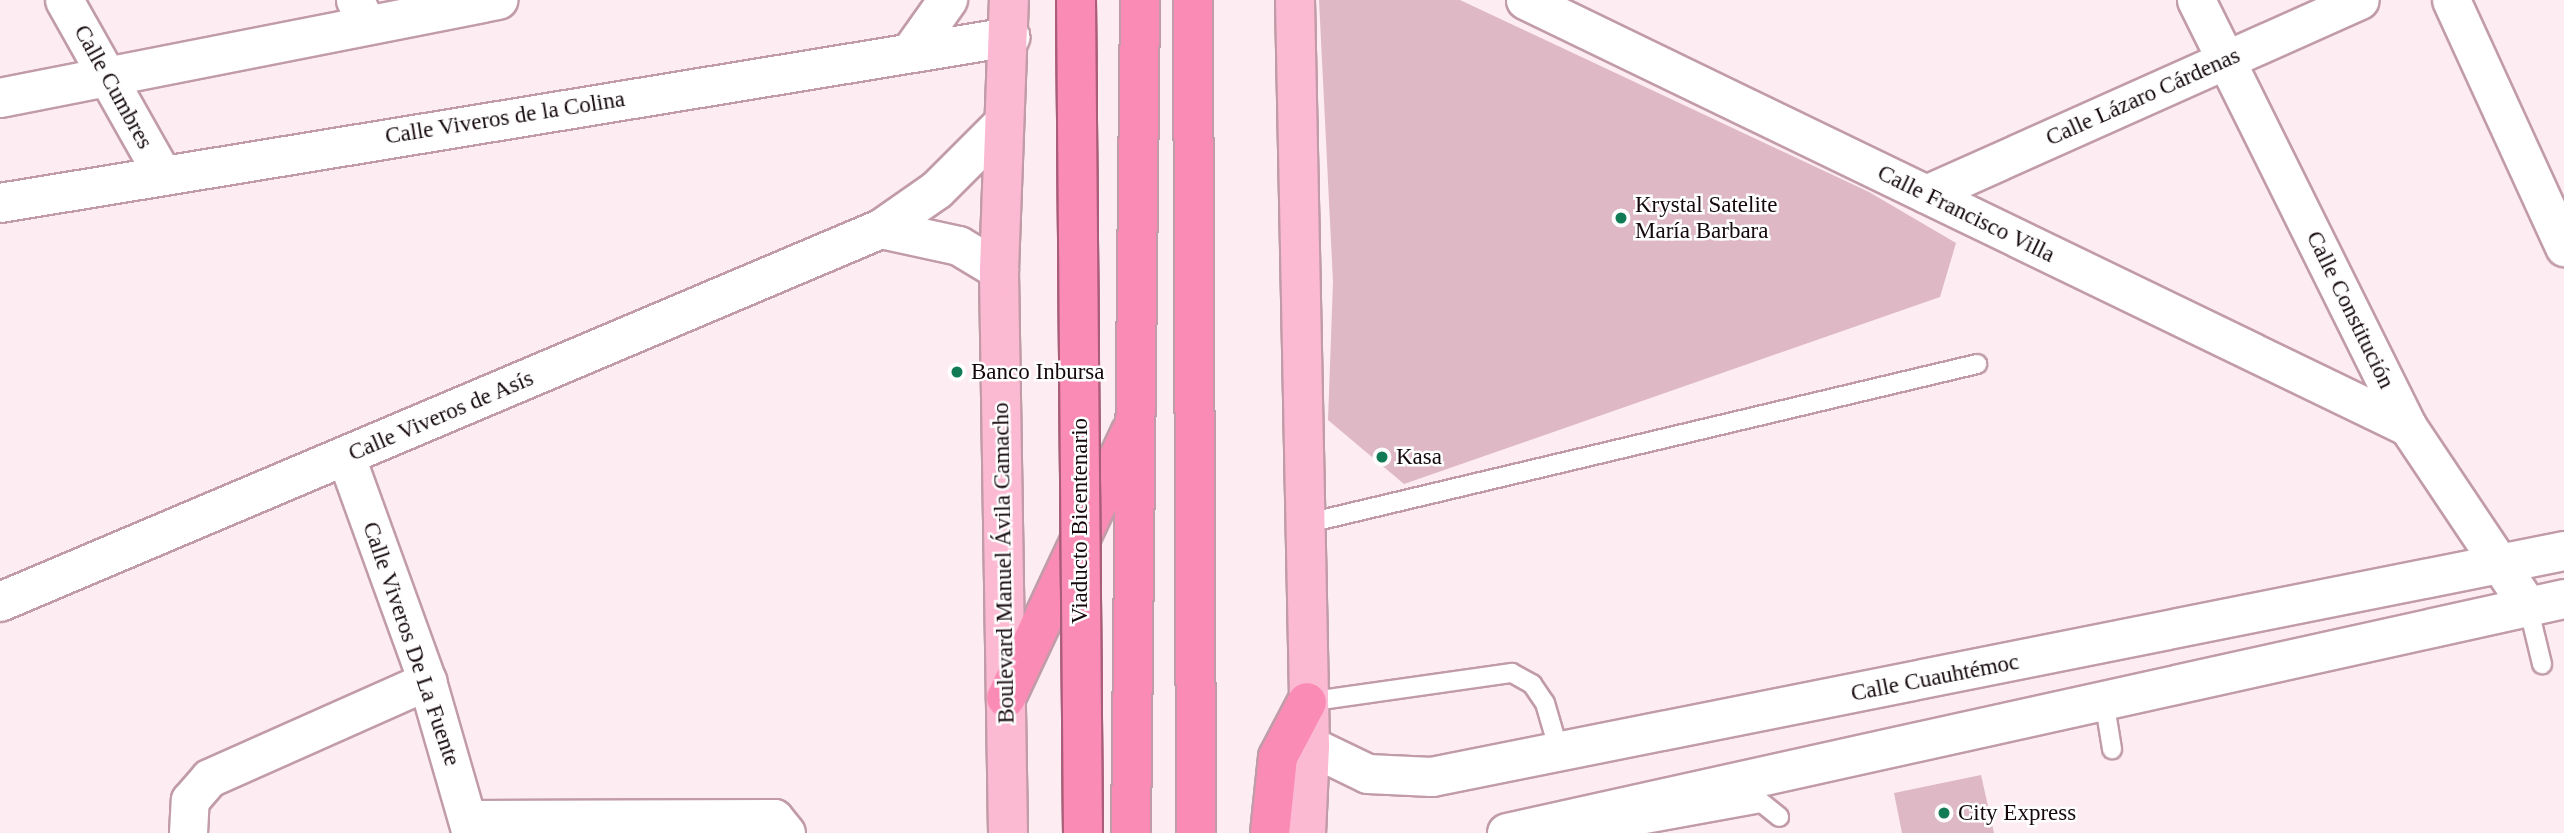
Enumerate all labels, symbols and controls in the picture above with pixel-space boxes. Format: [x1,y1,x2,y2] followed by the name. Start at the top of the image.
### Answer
[68,20,158,154] street label: Calle Cumbres
[2042,42,2244,152] street label: Calle Lázaro Cárdenas
[383,85,627,151] street label: Calle Viveros de la Colina
[1873,159,2059,269] street label: Calle Francisco Villa
[1635,191,1777,245] place label: Krystal Satelite María Barbara
[1613,210,1629,226] marker: Krystal Satelite María Barbara
[2300,227,2400,393] street label: Calle Constitución
[971,358,1104,386] place label: Banco Inbursa
[344,364,538,468] street label: Calle Viveros de Asís
[949,364,965,380] marker: Banco Inbursa
[987,402,1021,724] street label: Boulevard Manuel Ávila Camacho
[1066,418,1094,624] street label: Viaducto Bicentenario
[1396,443,1442,471] place label: Kasa
[1374,449,1390,465] marker: Kasa
[356,518,466,770] street label: Calle Viveros De La Fuente
[1849,648,2021,708] street label: Calle Cuauhtémoc
[1958,799,2076,827] place label: City Express
[1936,805,1952,821] marker: City Express

